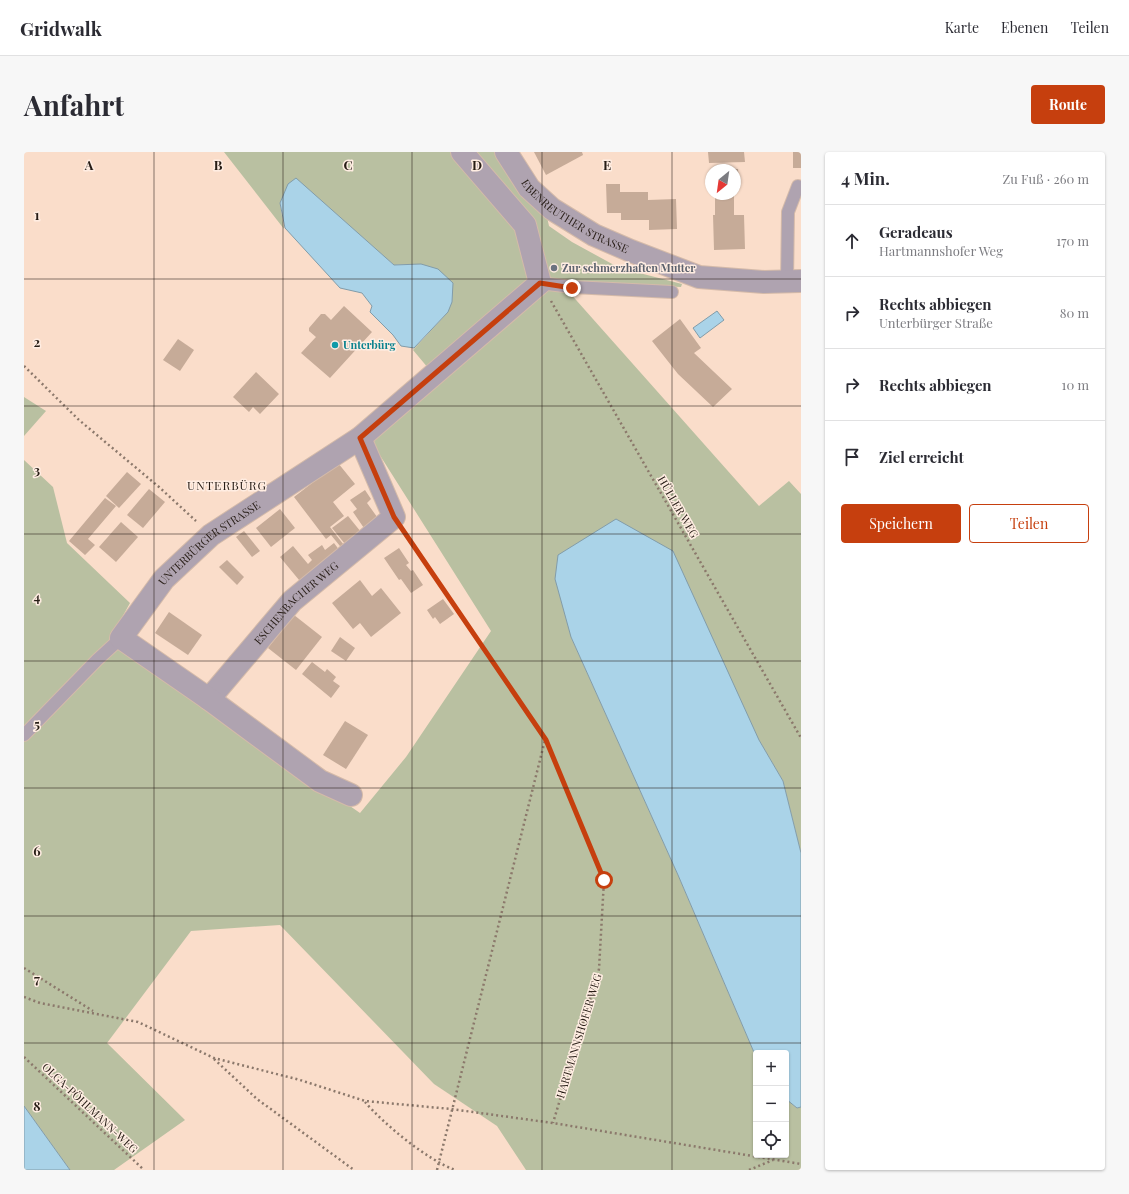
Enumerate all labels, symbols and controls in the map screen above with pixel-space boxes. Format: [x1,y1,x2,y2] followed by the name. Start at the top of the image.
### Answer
[20,15,102,41] text: Gridwalk
[945,18,979,37] text: Karte
[1001,18,1048,37] text: Ebenen
[1070,18,1109,37] text: Teilen
[1031,85,1105,124] button: Route
[24,86,124,123] text: Anfahrt
[84,156,94,173] text: A
[214,156,223,173] text: B
[343,156,353,173] text: C
[472,156,482,173] text: D
[603,156,611,173] text: E
[705,164,741,200] north arrow
[841,167,890,189] text: 4 Min.
[1003,170,1089,187] text: Zu Fuß · 260 m
[518,176,631,256] street label: EBENREUTHER STRASSE
[35,206,40,223] text: 1
[879,222,953,242] text: Geradeaus
[841,230,863,252] icon: ahead
[1056,232,1089,249] text: 170 m
[879,242,1003,259] text: Hartmannshofer Weg
[562,260,696,275] place label: Zur schmerzhaften Mutter
[549,263,559,273] marker: Zur schmerzhaften Mutter
[563,279,581,297] route end
[879,294,992,314] text: Rechts abbiegen
[841,302,863,324] icon: right
[1060,304,1089,321] text: 80 m
[879,314,993,331] text: Unterbürger Straße
[34,333,41,350] text: 2
[343,337,397,352] place label: Unterbürg
[330,340,340,350] marker: Unterbürg
[841,374,863,396] icon: right
[879,375,992,395] text: Rechts abbiegen
[1062,376,1089,393] text: 10 m
[841,446,863,468] icon: arrive
[879,447,964,467] text: Ziel erreicht
[34,461,40,478] text: 3
[655,473,702,541] street label: HÜLLER WEG
[187,477,267,493] district label: UNTERBÜRG
[154,497,263,588] street label: UNTERBÜRGER STRASSE
[841,504,961,543] button: Speichern
[969,504,1089,543] button: Teilen
[250,558,342,647] street label: ESCHENBACHER WEG
[34,588,41,605] text: 4
[34,715,40,732] text: 5
[33,842,41,859] text: 6
[595,871,613,889] route start
[34,970,40,987] text: 7
[552,971,605,1100] street label: HARTMANNSHOFER WEG
[753,1050,789,1158] map controls
[753,1050,789,1086] button: +
[39,1059,142,1156] street label: OLGA-PÖHLMANN-WEG
[753,1086,789,1122] button: −
[33,1097,41,1114] text: 8
[753,1122,789,1158] button: locate

